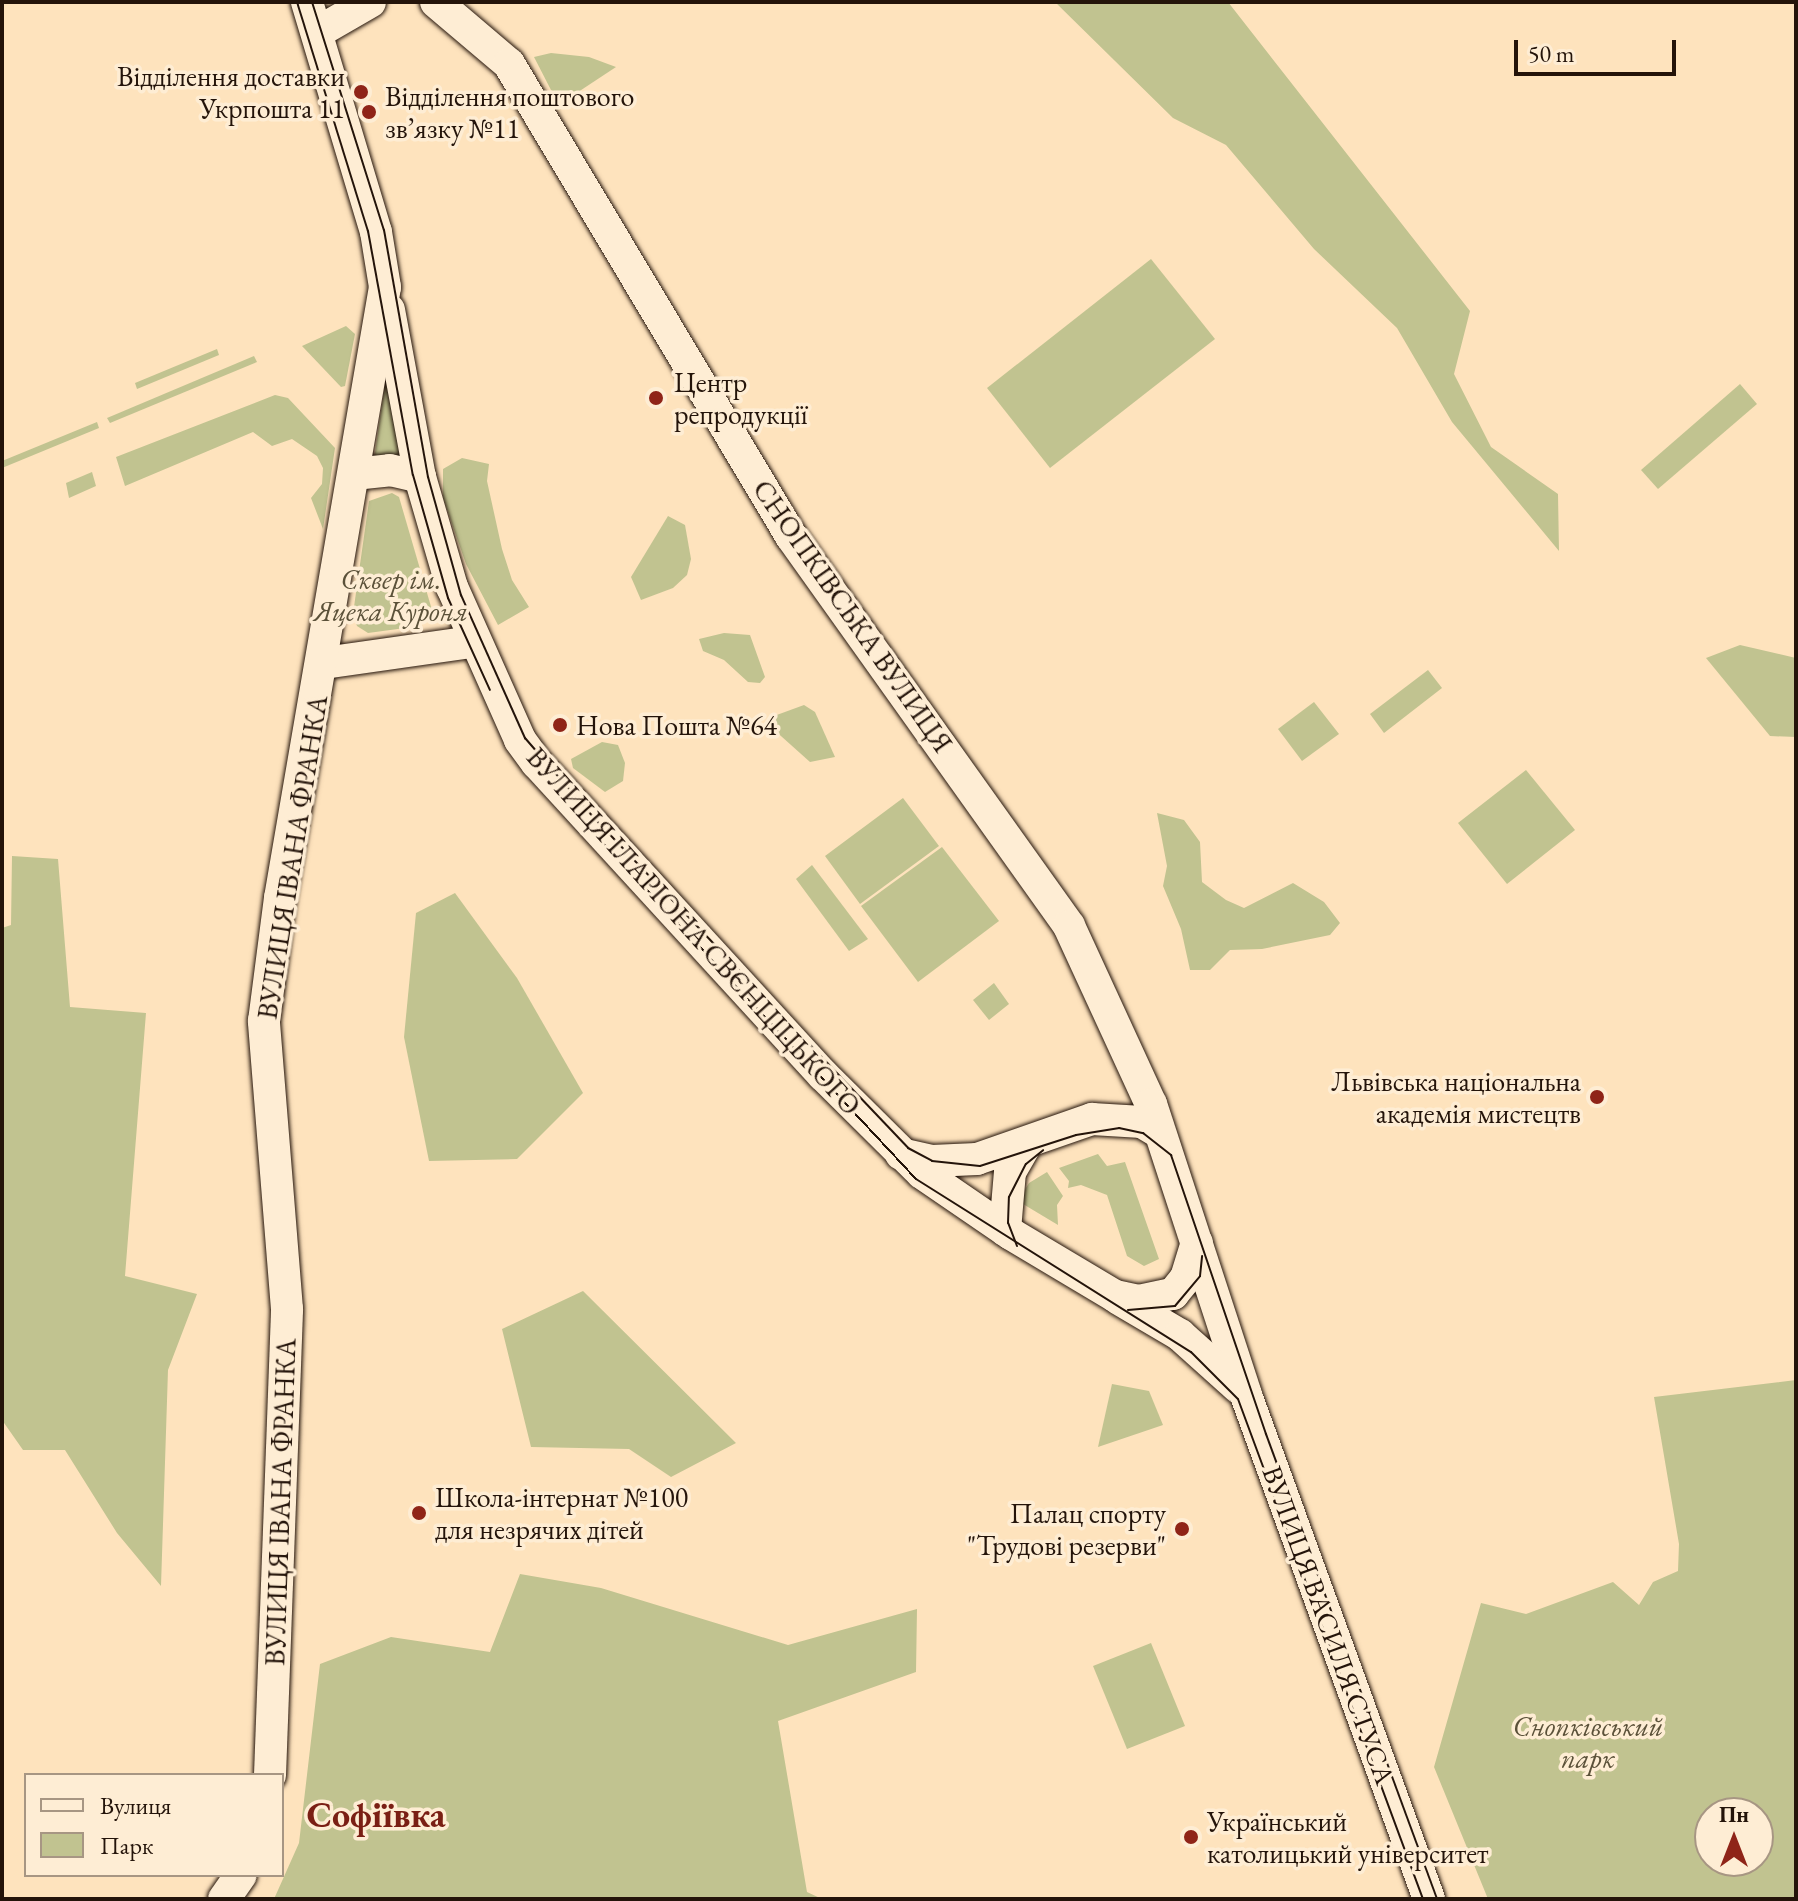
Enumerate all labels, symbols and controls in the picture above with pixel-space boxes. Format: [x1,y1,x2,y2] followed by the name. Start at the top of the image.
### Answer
[1518,24,1680,74] scale bar
[1528,38,1575,69] text: 50 m
[117,59,345,125] place label: Відділення доставки Укрпошта 11
[385,79,634,145] place label: Відділення поштового зв’язку №11
[352,83,370,101] marker: Відділення доставки Укрпошта 11
[360,103,378,121] marker: Відділення поштового зв’язку №11
[674,365,808,431] place label: Центр репродукції
[645,387,667,409] marker: Центр репродукції
[746,473,960,759] street label: СНОПКІВСЬКА ВУЛИЦЯ
[314,562,468,628] park label: Сквер ім. Яцека Куроня
[250,693,334,1021] street label: ВУЛИЦЯ ІВАНА ФРАНКА
[576,708,777,742] place label: Нова Пошта №64
[551,716,569,734] marker: Нова Пошта №64
[520,740,868,1122] street label: ВУЛИЦЯ ІЛАРІОНА СВЄНЦІЦЬКОГО
[1331,1064,1581,1130] place label: Львівська національна академія мистецтв
[1588,1088,1606,1106] marker: Львівська національна академія мистецтв
[257,1338,303,1666] street label: ВУЛИЦЯ ІВАНА ФРАНКА
[1256,1461,1402,1789] street label: ВУЛИЦЯ ВАСИЛЯ СТУСА
[435,1480,688,1546] place label: Школа-інтернат №100 для незрячих дітей
[967,1496,1166,1562] place label: Палац спорту "Трудові резерви"
[410,1504,428,1522] marker: Школа-інтернат №100 для незрячих дітей
[1173,1520,1191,1538] marker: Палац спорту "Трудові резерви"
[1513,1709,1663,1775] park label: Снопківський парк
[24,1773,284,1877] legend
[100,1790,171,1821] text: Вулиця
[306,1793,446,1837] district label: Софіївка
[1694,1797,1774,1877] north arrow
[1719,1800,1749,1829] text: Пн
[1207,1804,1489,1870] place label: Український католицький університет
[1182,1828,1200,1846] marker: Український католицький університет
[100,1830,153,1861] text: Парк

